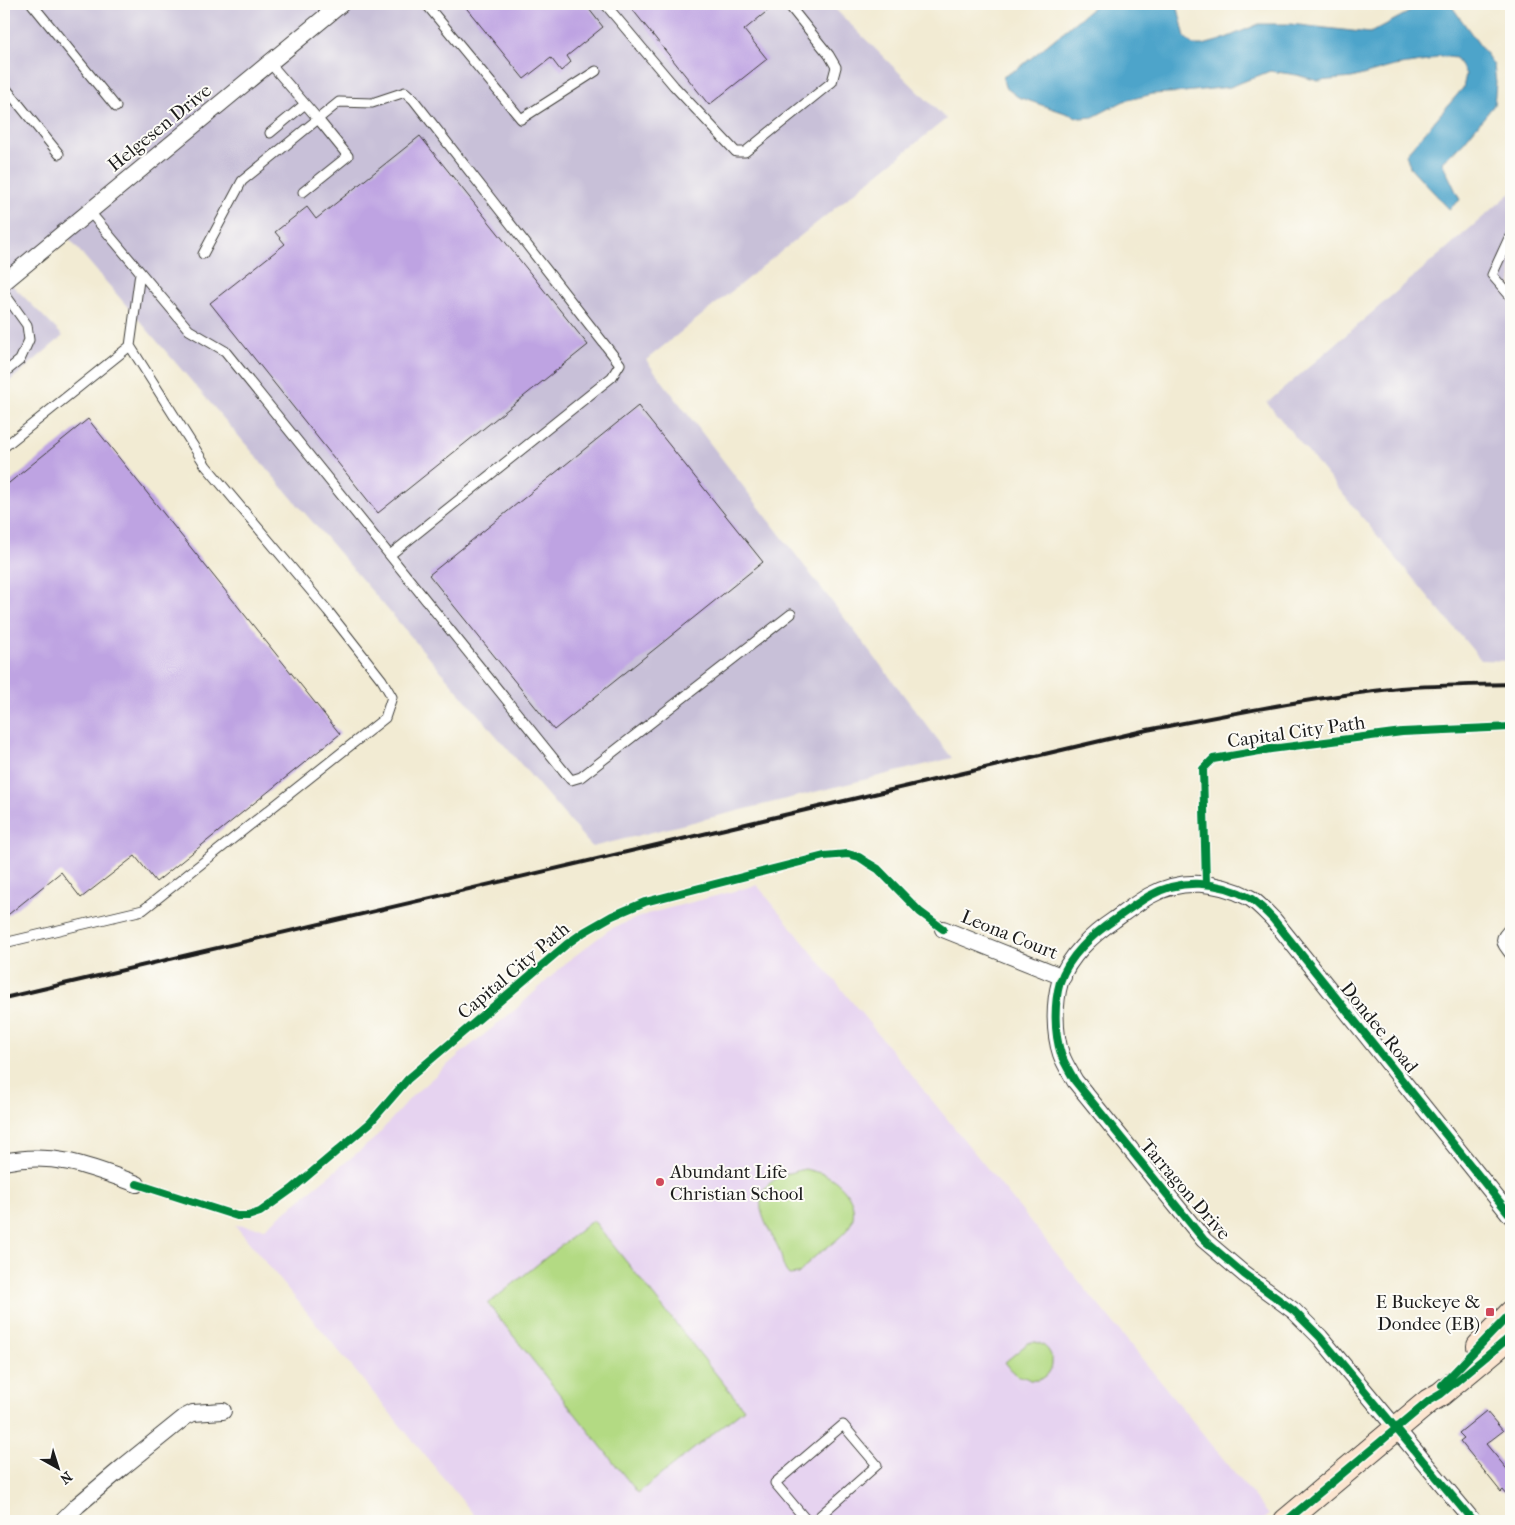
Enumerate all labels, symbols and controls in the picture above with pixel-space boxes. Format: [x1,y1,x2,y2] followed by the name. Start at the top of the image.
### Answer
[103,79,216,176] street label: Helgesen Drive
[1226,711,1367,753] street label: Capital City Path
[958,906,1061,964] street label: Leona Court
[453,918,574,1024] street label: Capital City Path
[1336,978,1423,1078] street label: Dondee Road
[1136,1135,1235,1244] street label: Tarragon Drive
[669,1161,804,1205] place label: Abundant Life Christian School
[654,1176,666,1188] marker: Abundant Life Christian School
[1376,1291,1480,1335] place label: E Buckeye & Dondee (EB)
[1484,1306,1496,1318] marker: E Buckeye & Dondee (EB)
[32,1442,82,1492] north arrow
[56,1468,75,1488] text: N

